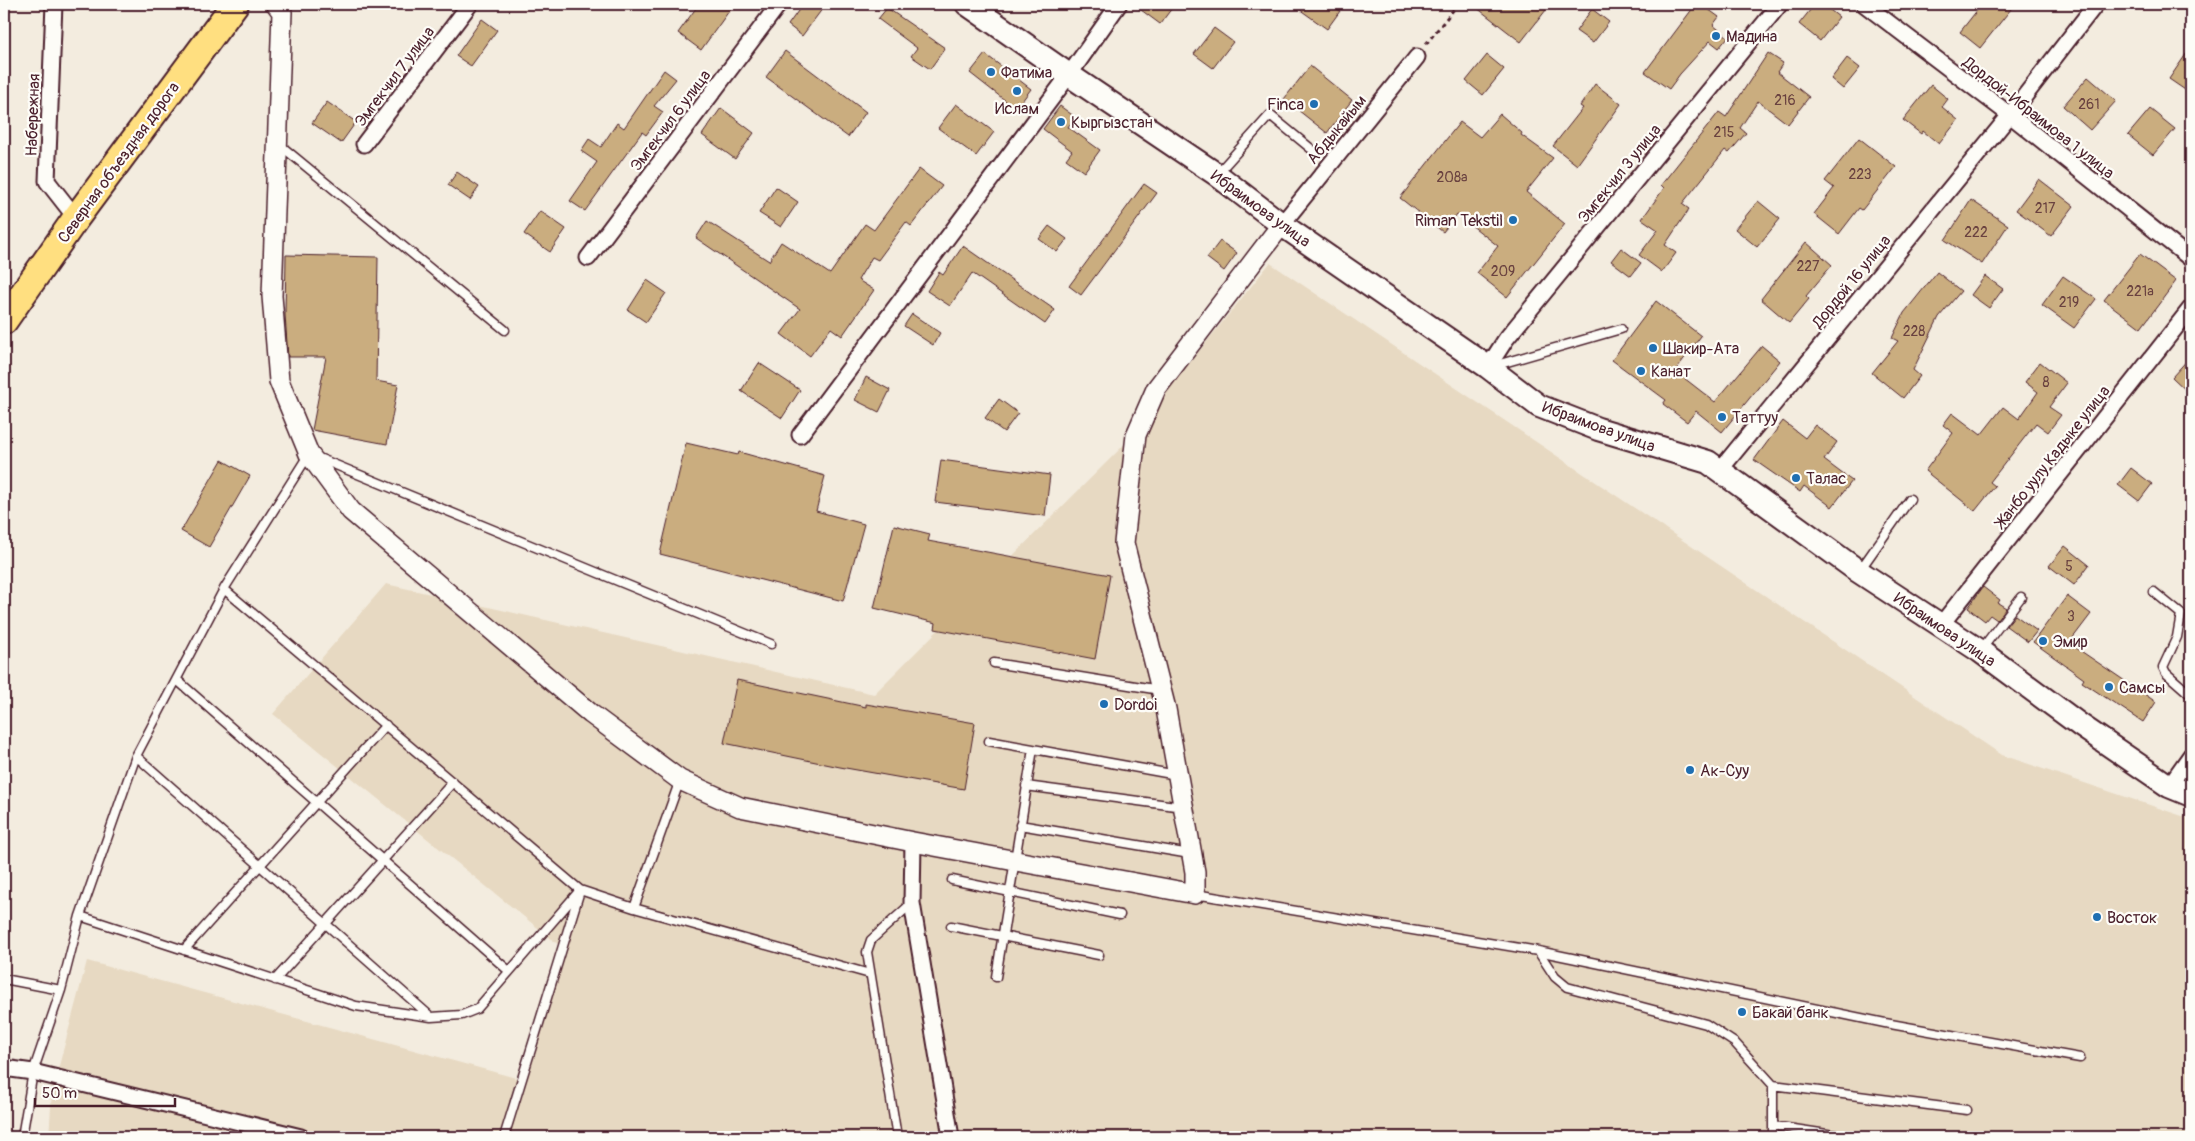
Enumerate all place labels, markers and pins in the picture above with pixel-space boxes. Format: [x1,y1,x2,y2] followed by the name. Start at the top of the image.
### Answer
[1726,27,1777,47] place label: Мадина
[1710,30,1722,42] marker: Мадина
[1001,63,1052,83] place label: Фатима
[985,66,997,78] marker: Фатима
[1011,85,1023,97] marker: Ислам
[1267,95,1304,115] place label: Finca
[1308,98,1320,110] marker: Finca
[995,99,1039,119] place label: Ислам
[1071,113,1153,133] place label: Кыргызстан
[1055,116,1067,128] marker: Кыргызстан
[1415,211,1503,231] place label: Riman Tekstil
[1507,214,1519,226] marker: Riman Tekstil
[1663,339,1739,359] place label: Шакир-Ата
[1647,342,1659,354] marker: Шакир-Ата
[1651,362,1691,382] place label: Канат
[1635,365,1647,377] marker: Канат
[1732,408,1778,428] place label: Таттуу
[1716,411,1728,423] marker: Таттуу
[1806,469,1846,489] place label: Талас
[1790,472,1802,484] marker: Талас
[2053,632,2088,652] place label: Эмир
[2037,635,2049,647] marker: Эмир
[2119,678,2165,698] place label: Самсы
[2103,681,2115,693] marker: Самсы
[1114,695,1157,715] place label: Dordoi
[1098,698,1110,710] marker: Dordoi
[1700,761,1749,781] place label: Ак-Суу
[1684,764,1696,776] marker: Ак-Суу
[2107,908,2157,928] place label: Восток
[2091,911,2103,923] marker: Восток
[1752,1003,1829,1023] place label: Бакай банк
[1736,1006,1748,1018] marker: Бакай банк

